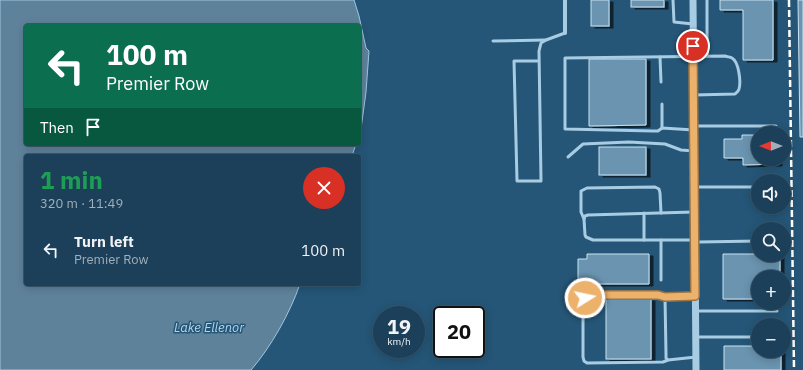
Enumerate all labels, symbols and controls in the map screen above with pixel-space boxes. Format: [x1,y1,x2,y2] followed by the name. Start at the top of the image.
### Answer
[676,29,710,63] pin
[682,35,704,57] icon: arrive
[106,36,188,73] text: 100 m
[40,40,92,92] icon: left
[106,72,209,95] text: Premier Row
[82,116,104,138] icon: arrive
[40,118,74,137] text: Then
[751,126,791,166] north arrow
[751,126,791,358] map controls
[40,164,103,196] text: 1 min
[303,167,345,209] button: close
[751,174,791,214] button: sound
[40,195,123,212] text: 320 m · 11:49
[751,222,791,262] button: search
[74,232,134,251] text: Turn left
[40,239,62,261] icon: left
[301,241,345,260] text: 100 m
[74,251,149,268] text: Premier Row
[751,270,791,310] button: +
[564,277,606,319] position arrow
[433,306,485,358] speed limit sign: 20
[387,313,411,340] text: 19
[751,318,791,358] button: −
[174,319,245,336] water label: Lake Ellenor
[387,335,411,348] text: km/h

